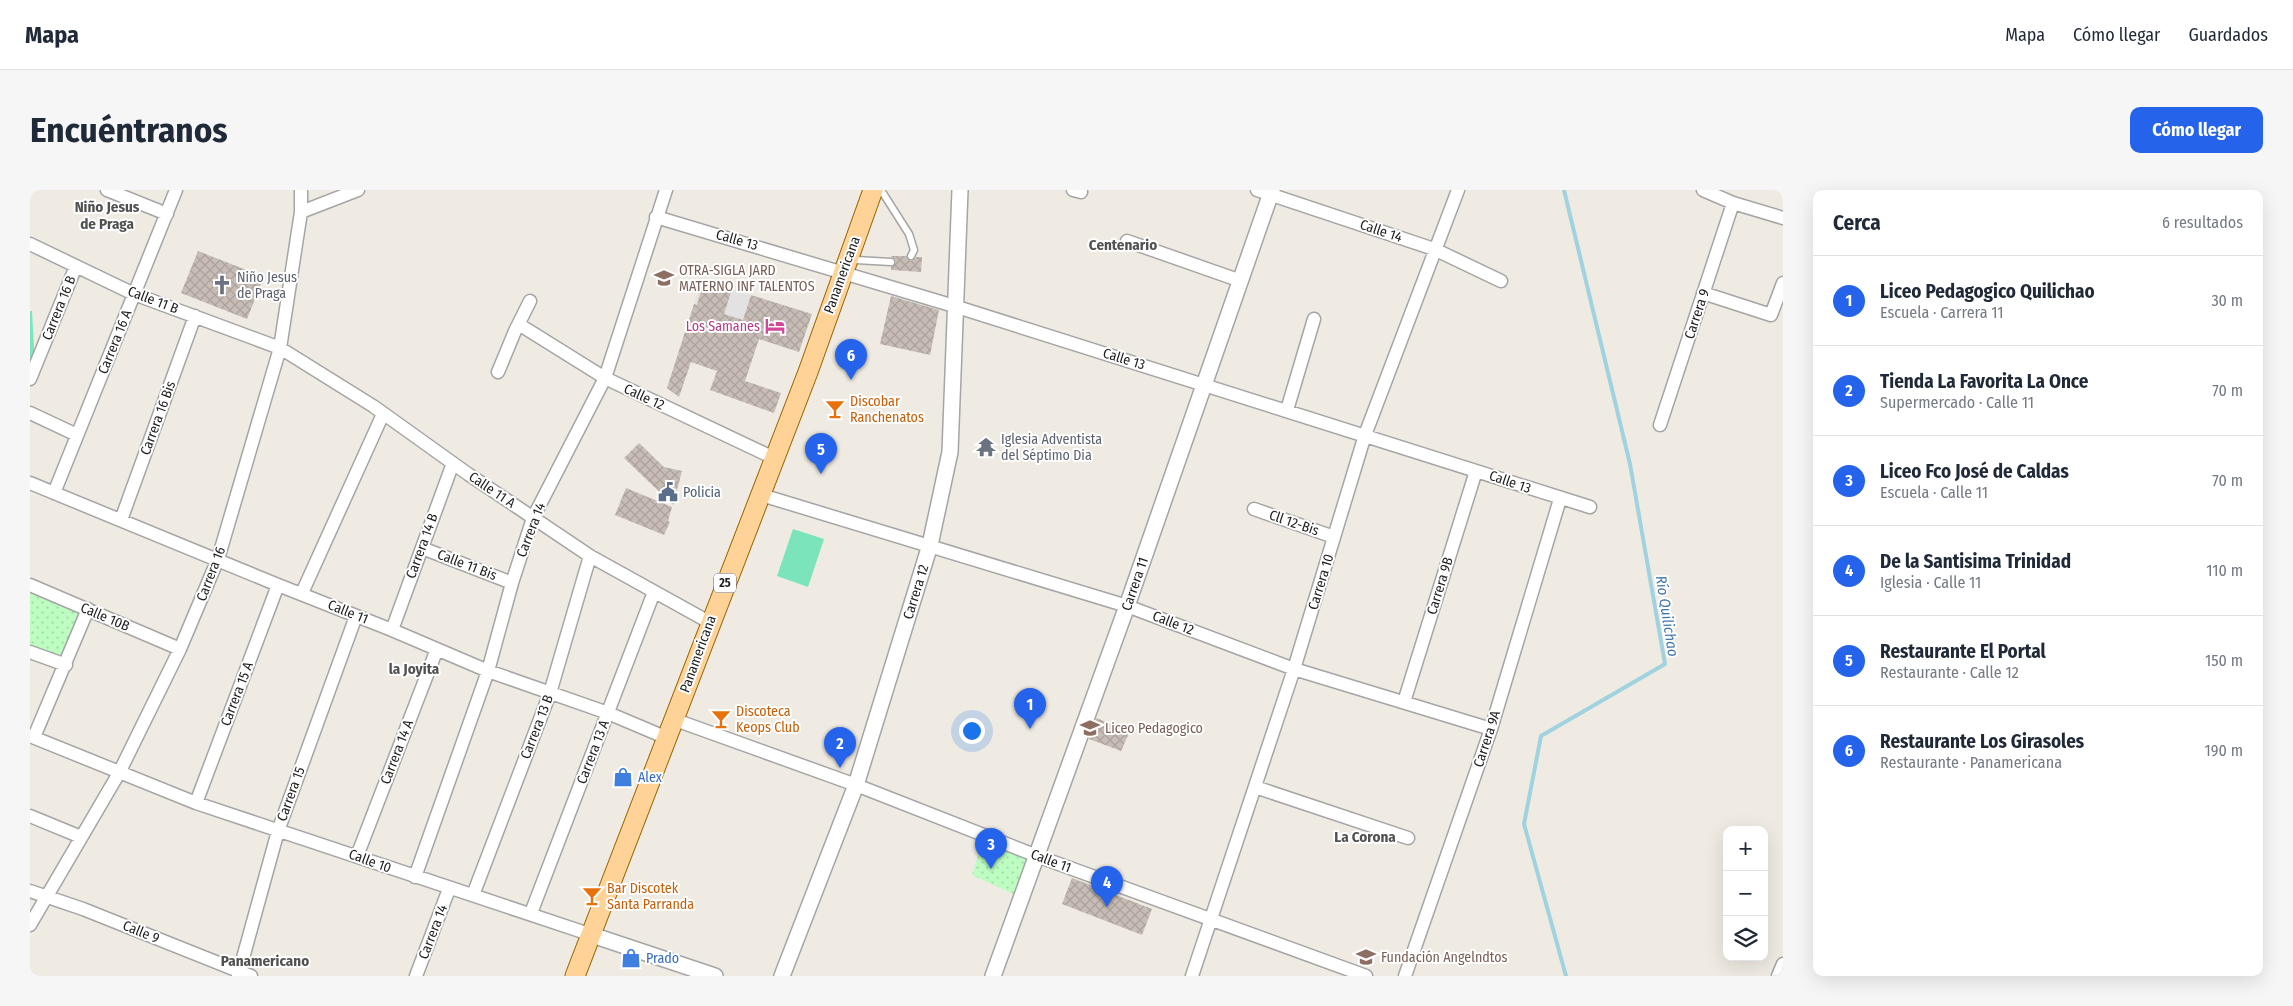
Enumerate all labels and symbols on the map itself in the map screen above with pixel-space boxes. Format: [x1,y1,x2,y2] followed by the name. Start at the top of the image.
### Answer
[75,198,140,233] district label: Niño Jesus de Praga
[1358,216,1405,246] street label: Calle 14
[714,226,760,254] street label: Calle 13
[820,234,864,316] street label: Panamericana
[1089,236,1157,254] district label: Centenario
[679,262,815,295] place label: OTRA-SIGLA JARD MATERNO INF TALENTOS
[653,267,675,289] school or university icon: OTRA-SIGLA JARD MATERNO INF TALENTOS
[237,269,297,302] place label: Niño Jesus de Praga
[38,273,80,343] street label: Carrera 16 B
[211,274,233,296] church icon: Niño Jesus de Praga
[125,283,181,318] street label: Calle 11 B
[1681,287,1713,341] street label: Carrera 9
[94,307,136,377] street label: Carrera 16 A
[764,315,786,337] hotel icon: Los Samanes
[686,318,760,335] place label: Los Samanes
[835,339,867,380] pin: 6
[1101,345,1147,373] street label: Calle 13
[137,379,179,457] street label: Carrera 16 Bis
[621,380,667,414] street label: Calle 12
[850,393,924,426] place label: Discobar Ranchenatos
[824,398,846,420] bar icon: Discobar Ranchenatos
[1001,431,1102,464] place label: Iglesia Adventista del Séptimo Dia
[805,433,837,474] pin: 5
[975,436,997,458] temple icon: Iglesia Adventista del Séptimo Dia
[1487,467,1533,497] street label: Calle 13
[465,468,519,512] street label: Calle 11 A
[657,481,679,503] public building icon: Policia
[683,484,721,501] place label: Policia
[513,500,549,560] street label: Carrera 14
[1267,507,1321,539] street label: Cll 12-Bis
[402,511,442,581] street label: Carrera 14 B
[193,544,229,604] street label: Carrera 16
[435,546,499,584] street label: Calle 11 Bis
[1304,552,1338,612] street label: Carrera 10
[1118,555,1152,613] street label: Carrera 11
[1423,555,1457,617] street label: Carrera 9B
[900,563,932,621] street label: Carrera 12
[714,573,736,592] road number: 25
[1652,574,1682,658] water label: Río Quilichao
[325,596,371,628] street label: Calle 11
[78,599,132,635] street label: Calle 10B
[1150,607,1196,639] street label: Calle 12
[676,613,720,695] street label: Panamericana
[217,659,257,728] street label: Carrera 15 A
[389,660,440,678] district label: la Joyita
[1014,688,1046,729] pin: 1
[517,692,557,762] street label: Carrera 13 B
[736,703,800,736] place label: Discoteca Keops Club
[710,708,732,730] bar icon: Discoteca Keops Club
[1470,708,1504,770] street label: Carrera 9A
[377,717,417,787] street label: Carrera 14 A
[573,717,613,786] street label: Carrera 13 A
[1079,717,1101,739] school or university icon: Liceo Pedagogico
[959,718,985,744] your location
[1105,720,1203,737] place label: Liceo Pedagogico
[824,727,856,768] pin: 2
[273,764,309,824] street label: Carrera 15
[612,766,634,788] shop icon: Alex
[638,769,663,786] place label: Alex
[975,828,1007,869] pin: 3
[1334,828,1396,846] district label: La Corona
[346,845,394,877] street label: Calle 10
[1028,846,1074,876] street label: Calle 11
[1091,866,1123,907] pin: 4
[607,880,694,913] place label: Bar Discotek Santa Parranda
[581,885,603,907] bar icon: Bar Discotek Santa Parranda
[415,902,451,962] street label: Carrera 14
[120,917,162,947] street label: Calle 9
[1355,946,1377,968] school or university icon: Fundación Angelndtos
[620,947,642,969] shop icon: Prado
[1381,949,1508,966] place label: Fundación Angelndtos
[646,950,679,967] place label: Prado
[221,952,309,970] district label: Panamericano

